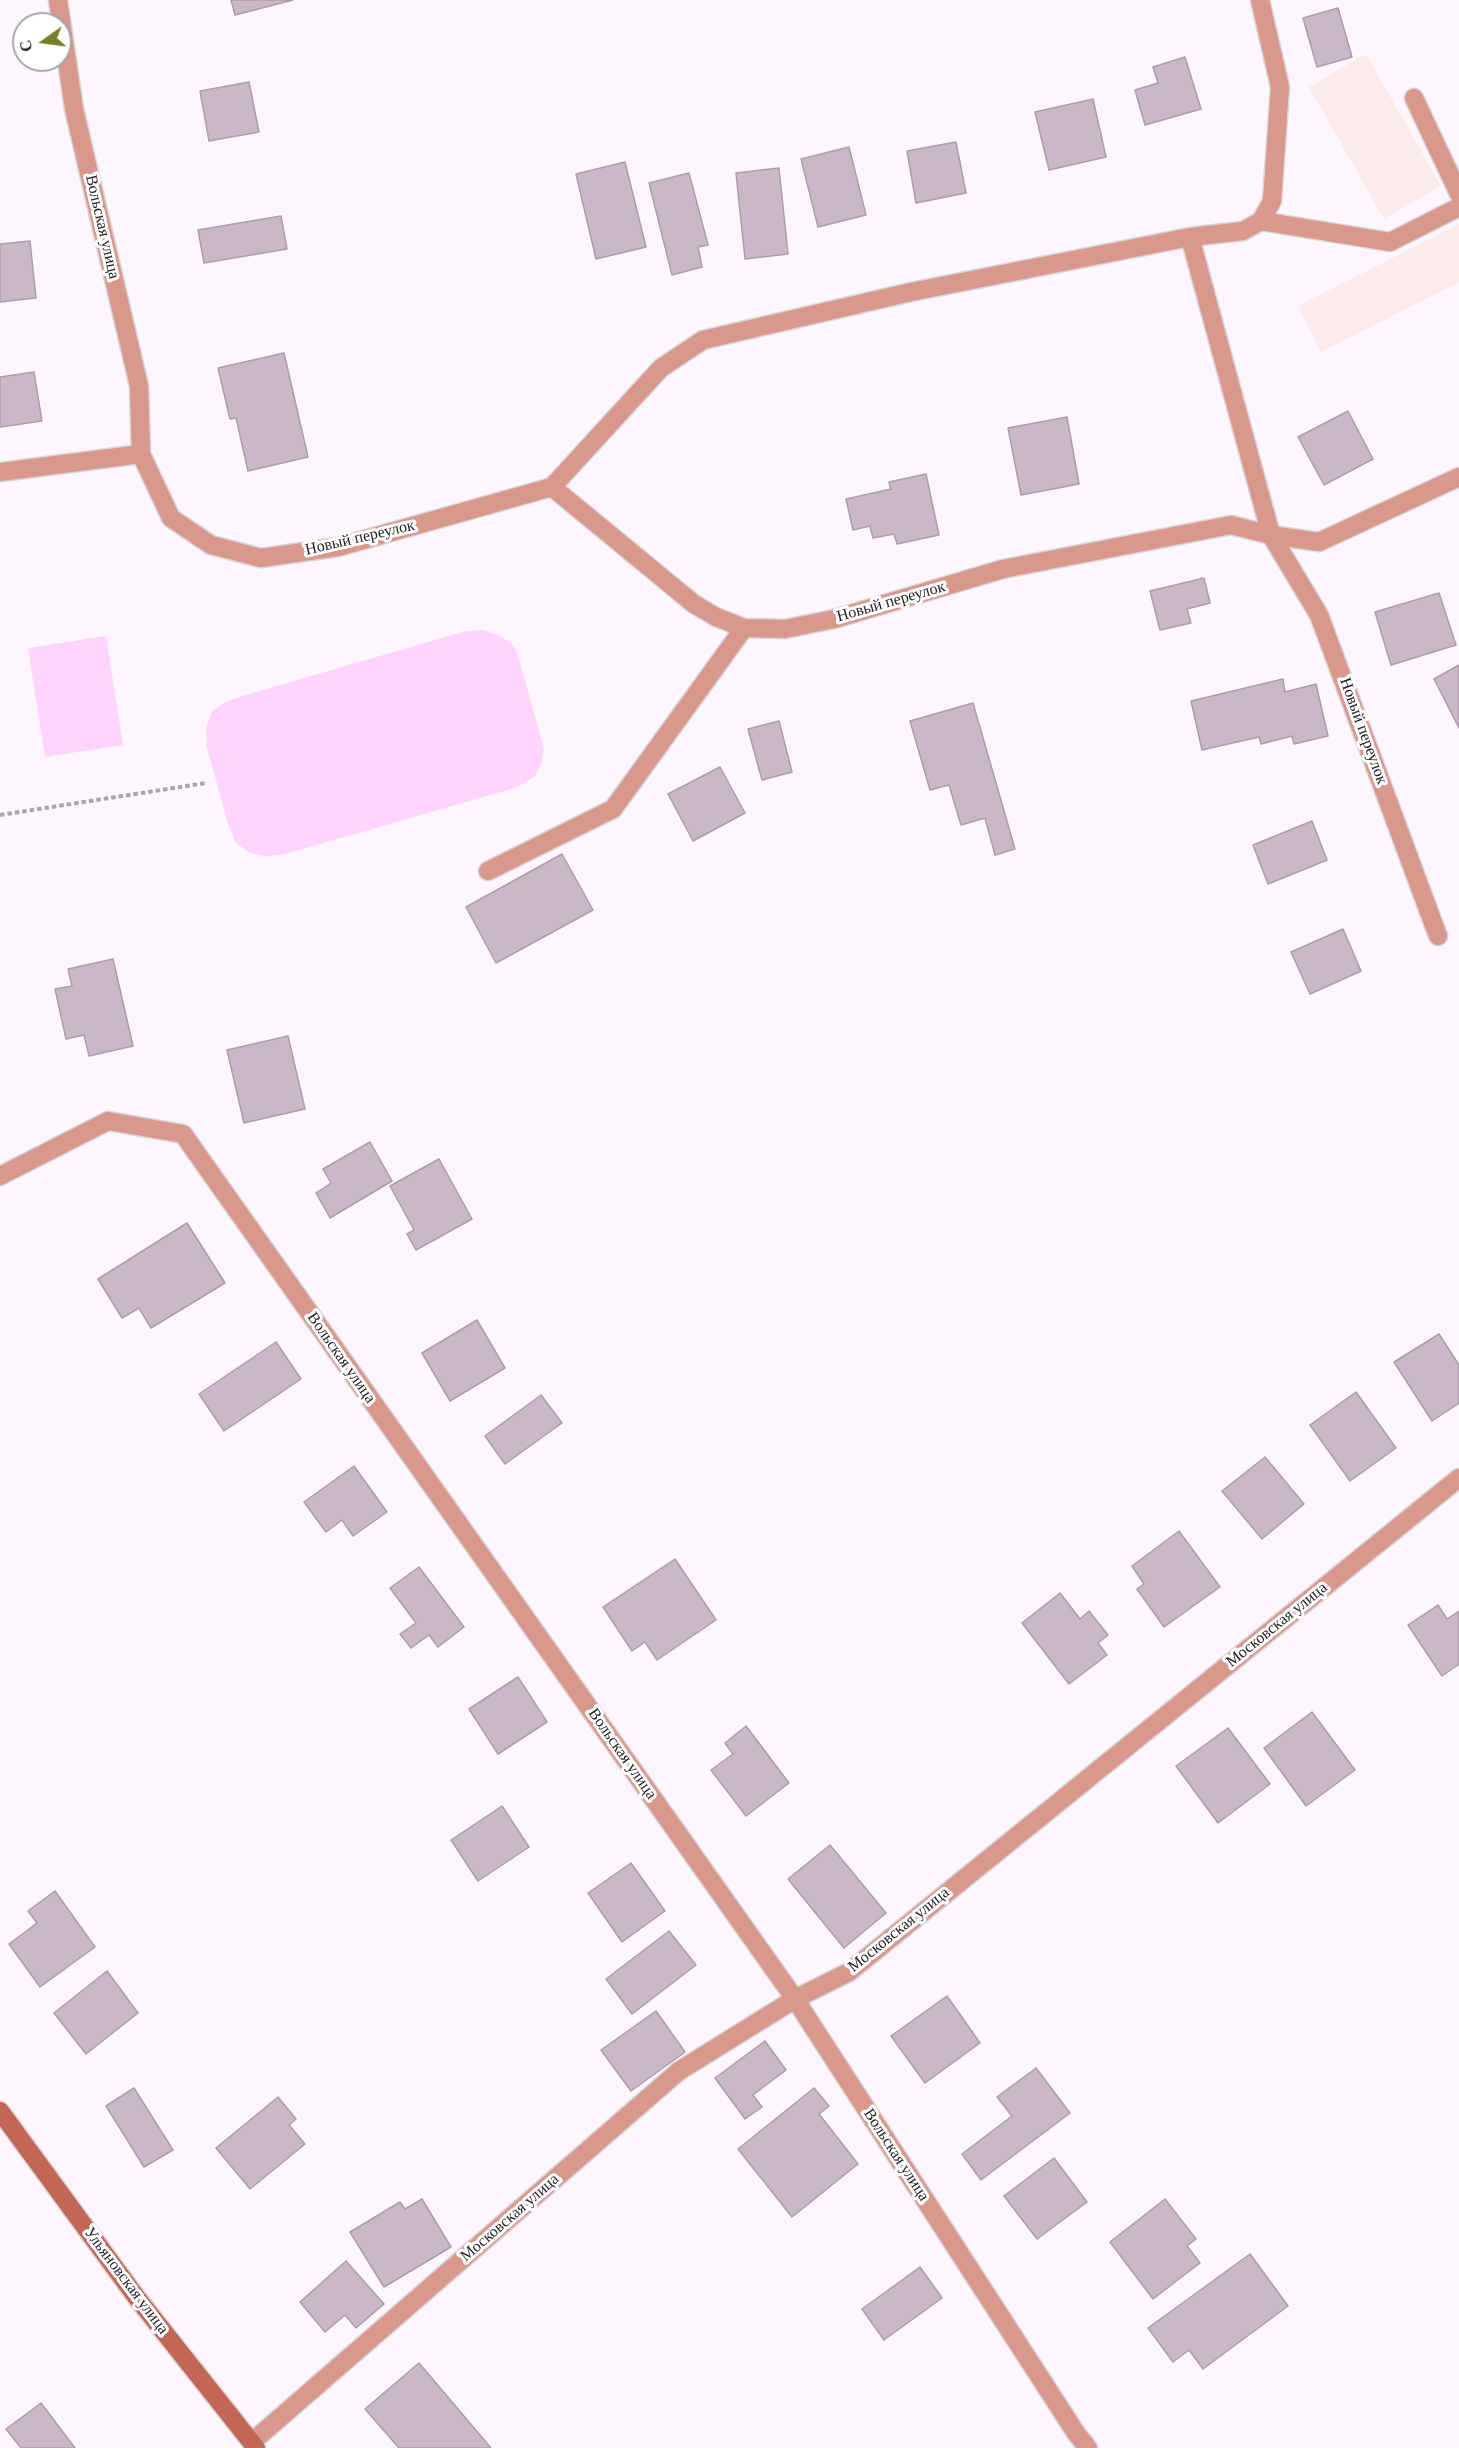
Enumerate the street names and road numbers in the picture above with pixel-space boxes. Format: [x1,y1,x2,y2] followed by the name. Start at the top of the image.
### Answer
[81,173,123,281] street label: Вольская улица
[303,516,417,560] street label: Новый переулок
[835,577,947,627] street label: Новый переулок
[1335,675,1391,787] street label: Новый переулок
[303,1309,379,1407] street label: Вольская улица
[1223,1578,1331,1672] street label: Московская улица
[584,1705,660,1803] street label: Вольская улица
[845,1883,953,1977] street label: Московская улица
[859,2105,933,2205] street label: Вольская улица
[457,2170,563,2266] street label: Московская улица
[80,2224,172,2338] street label: Ульяновская улица

